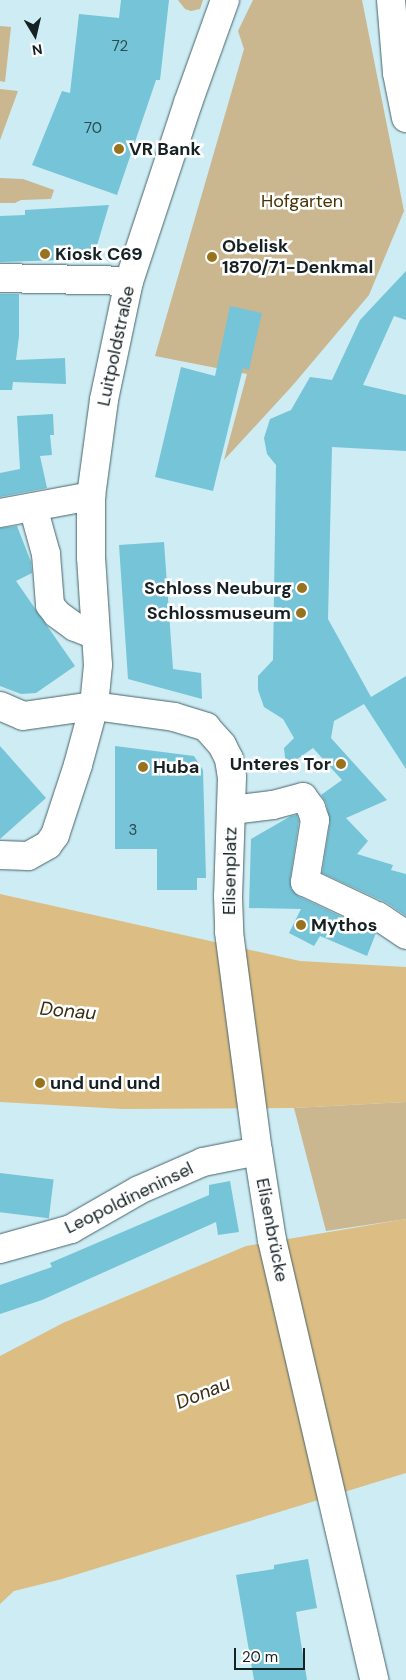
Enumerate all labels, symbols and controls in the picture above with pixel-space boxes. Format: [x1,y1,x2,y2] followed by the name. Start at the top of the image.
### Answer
[10,10,60,60] north arrow
[112,38,128,56] house number: 72
[31,40,44,60] text: N
[84,120,102,138] house number: 70
[129,138,201,160] place label: VR Bank
[113,143,125,155] marker: VR Bank
[261,190,343,212] park label: Hofgarten
[222,236,373,278] place label: Obelisk 1870/71-Denkmal
[55,243,143,265] place label: Kiosk C69
[39,248,51,260] marker: Kiosk C69
[206,251,218,263] marker: Obelisk 1870/71-Denkmal
[93,284,139,408] street label: Luitpoldstraße
[144,577,292,599] place label: Schloss Neuburg
[296,582,308,594] marker: Schloss Neuburg
[147,602,291,624] place label: Schlossmuseum
[295,607,307,619] marker: Schlossmuseum
[230,753,331,775] place label: Unteres Tor
[153,756,199,778] place label: Huba
[335,758,347,770] marker: Unteres Tor
[137,761,149,773] marker: Huba
[129,822,137,840] house number: 3
[218,827,242,915] street label: Elisenplatz
[311,914,377,936] place label: Mythos
[295,919,307,931] marker: Mythos
[39,997,97,1025] water label: Donau
[50,1072,160,1094] place label: und und und
[34,1077,46,1089] marker: und und und
[61,1158,197,1238] street label: Leopoldineninsel
[251,1176,293,1284] street label: Elisenbrücke
[172,1372,234,1414] water label: Donau
[236,1638,307,1670] scale bar
[242,1647,278,1667] text: 20 m

